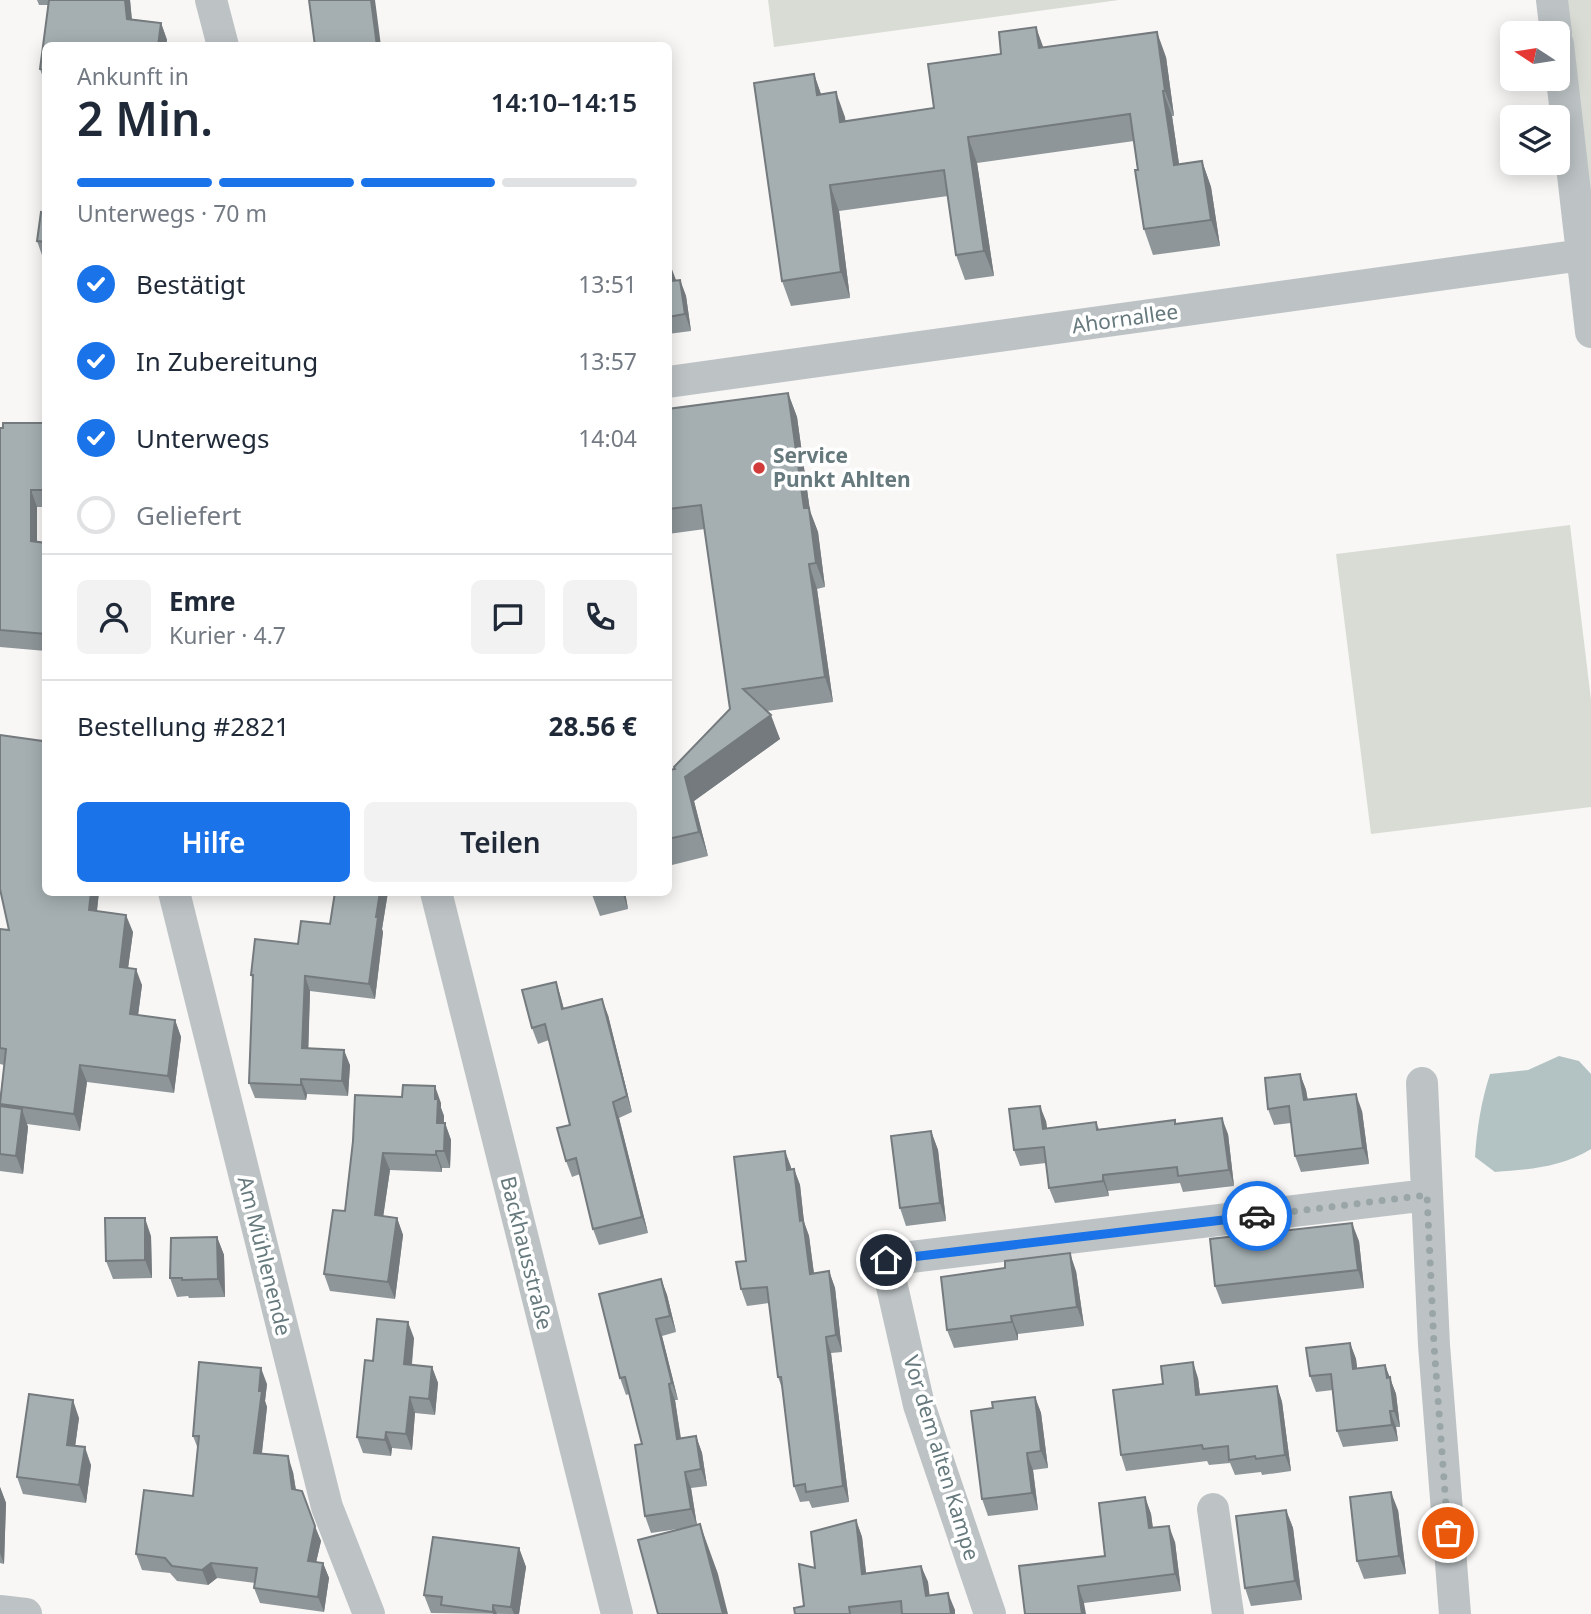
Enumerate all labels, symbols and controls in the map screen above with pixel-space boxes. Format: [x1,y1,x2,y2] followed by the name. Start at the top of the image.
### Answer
[1500,21,1570,91] north arrow
[1500,21,1570,175] map controls
[77,60,189,92] text: Ankunft in
[491,84,637,120] text: 14:10–14:15
[77,87,213,149] text: 2 Min.
[1500,105,1570,175] button: layers
[77,197,267,229] text: Unterwegs · 70 m
[77,265,115,303] icon: check
[136,266,245,302] text: Bestätigt
[578,268,637,300] text: 13:51
[1070,297,1180,339] street label: Ahornallee
[77,342,115,380] icon: check
[136,343,318,379] text: In Zubereitung
[578,345,637,377] text: 13:57
[77,419,115,457] icon: check
[136,420,269,456] text: Unterwegs
[578,422,637,454] text: 14:04
[773,441,911,493] place label: Service Punkt Ahlten
[751,460,767,476] marker: Service Punkt Ahlten
[136,497,241,533] text: Geliefert
[77,580,151,654] button: person
[471,580,545,654] button: chat
[563,580,637,654] button: phone
[169,583,236,619] text: Emre
[169,619,286,651] text: Kurier · 4.7
[77,708,290,744] text: Bestellung #2821
[549,708,637,744] text: 28.56 €
[77,802,350,882] button: Hilfe
[364,802,637,882] button: Teilen
[232,1173,298,1338] street label: Am Mühlenende
[494,1173,560,1332] street label: Backhausstraße
[1222,1181,1292,1251] courier
[1238,1197,1276,1235] icon: car
[856,1230,916,1290] pin
[867,1241,905,1279] icon: home
[897,1352,986,1564] street label: Vor dem alten Kampe
[1418,1503,1478,1563] pin
[1429,1514,1467,1552] icon: bag

